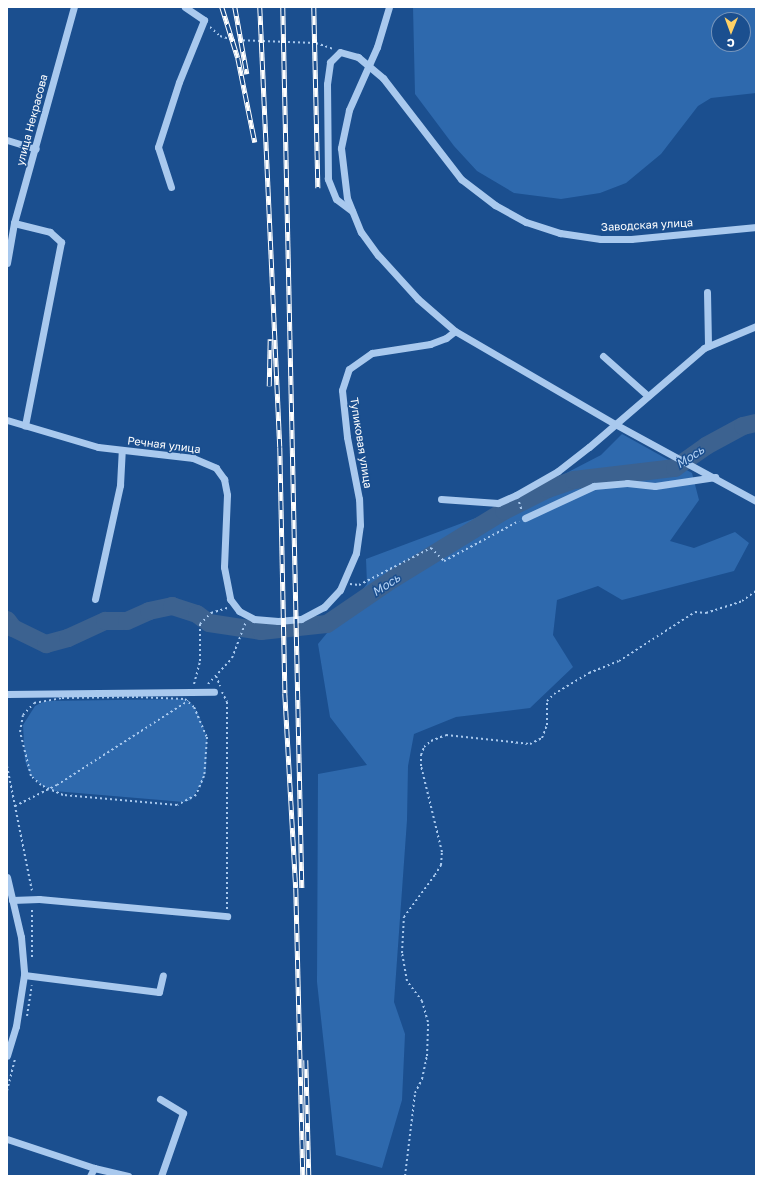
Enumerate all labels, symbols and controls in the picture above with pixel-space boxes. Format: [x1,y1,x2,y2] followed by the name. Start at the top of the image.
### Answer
[711,12,751,52] north arrow
[727,37,735,50] text: С
[13,73,51,167] street label: улица Некрасова
[601,216,693,234] street label: Заводская улица
[347,397,375,489] street label: Тупиковая улица
[127,434,201,456] street label: Речная улица
[673,443,707,471] water label: Мось
[369,571,403,599] water label: Мось

